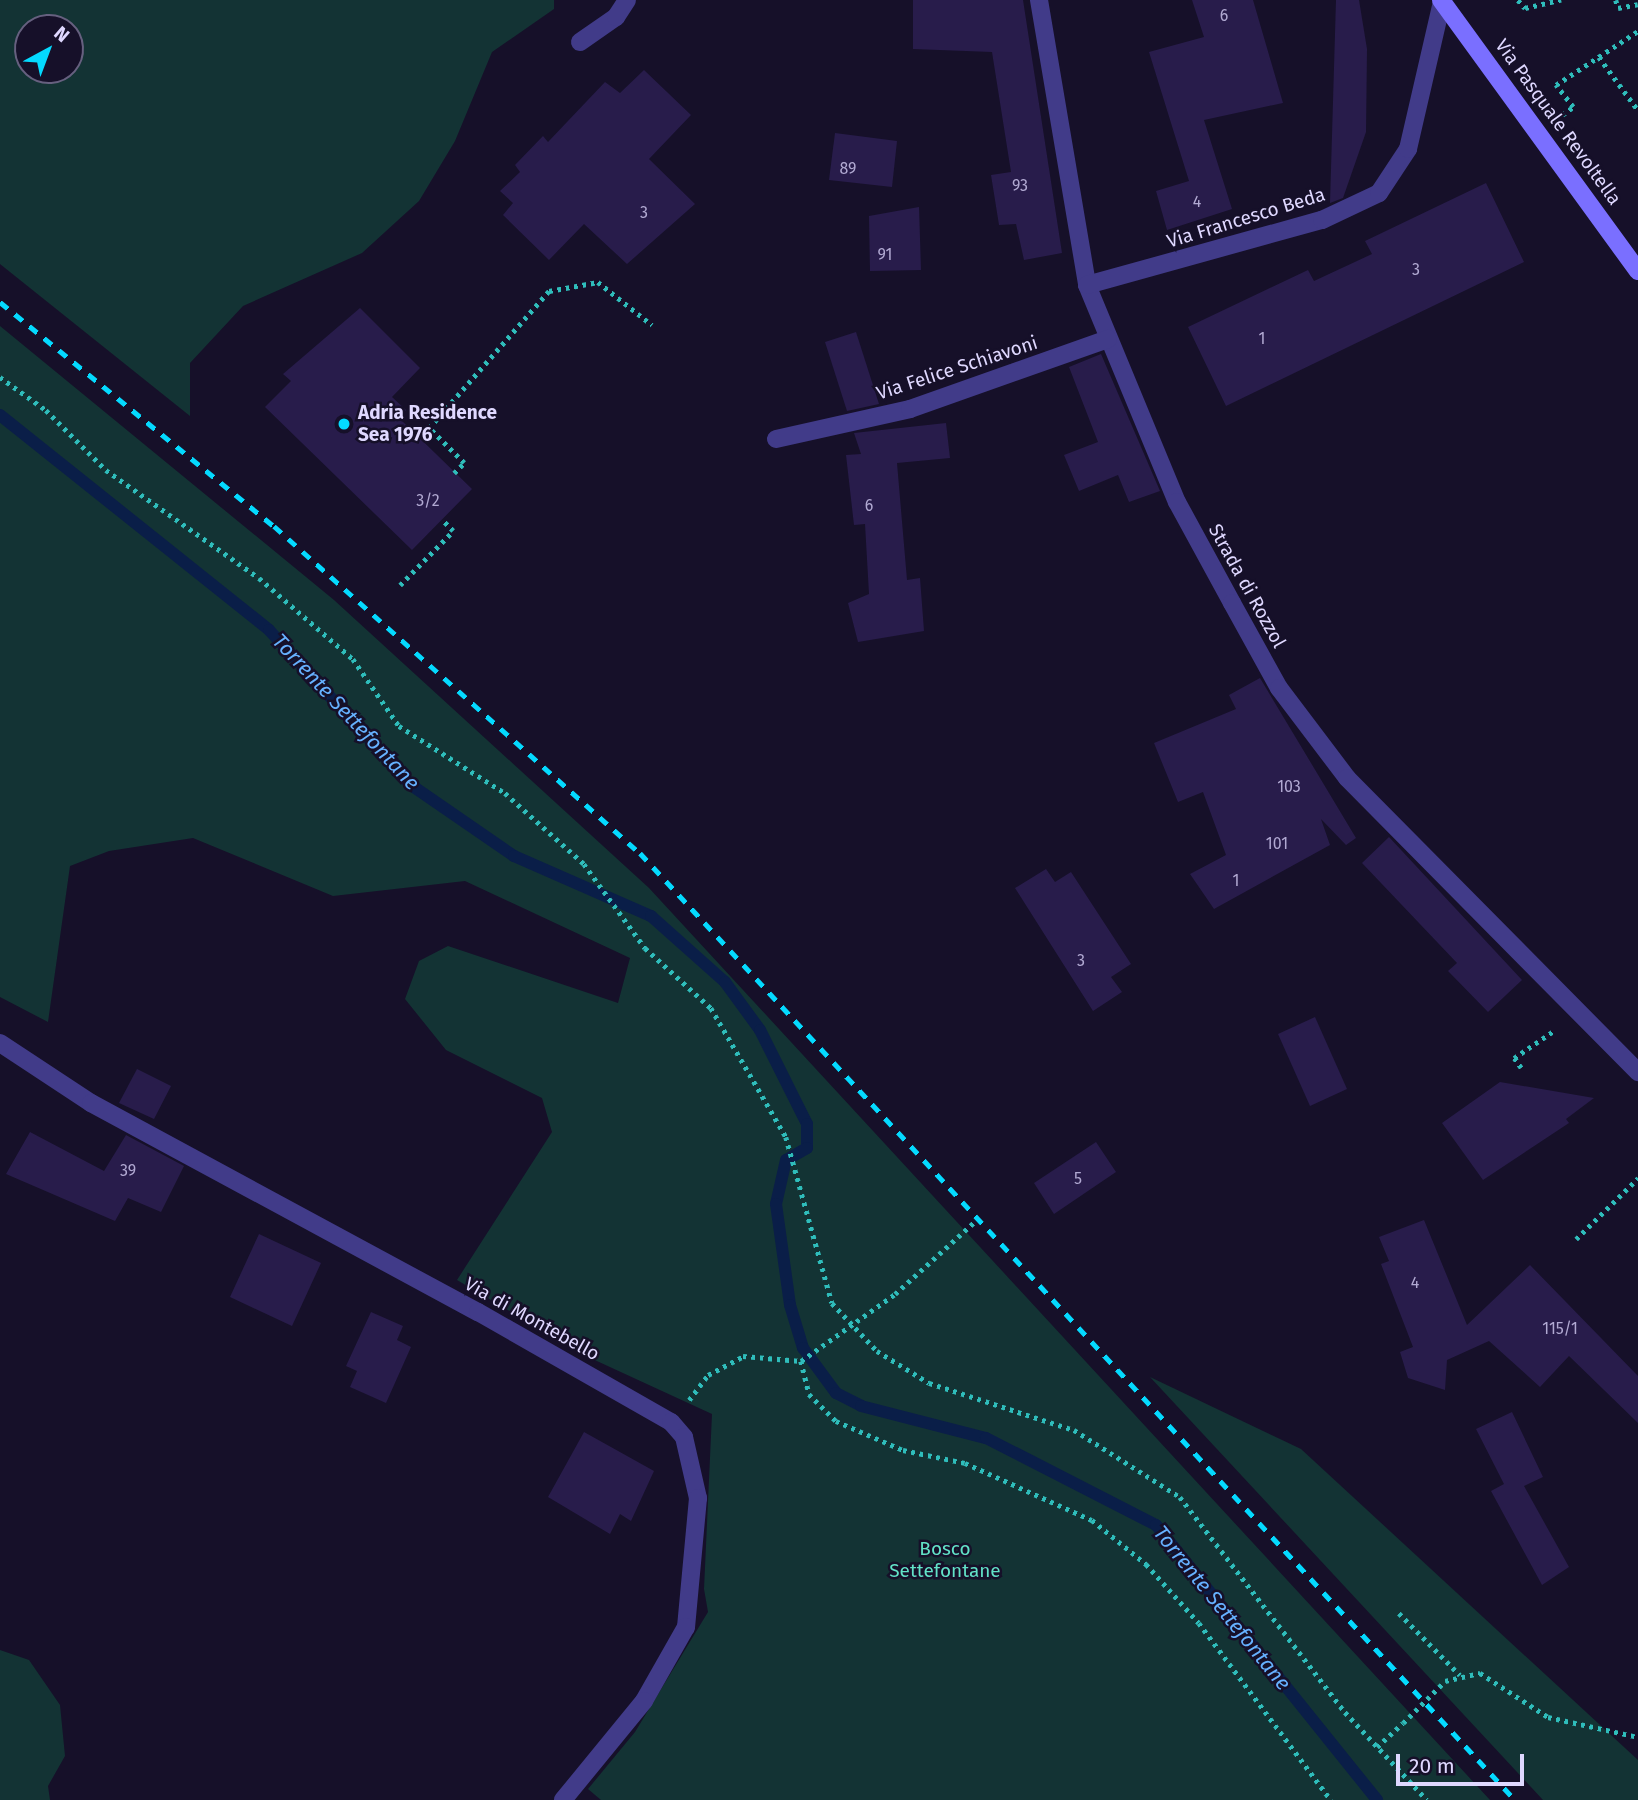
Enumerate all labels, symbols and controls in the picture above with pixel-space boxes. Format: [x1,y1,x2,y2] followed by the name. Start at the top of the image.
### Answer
[1220,6,1228,26] house number: 6
[14,14,84,84] north arrow
[49,21,74,47] text: N
[1490,35,1626,209] street label: Via Pasquale Revoltella
[840,159,856,179] house number: 89
[1012,176,1028,196] house number: 93
[1164,183,1328,253] street label: Via Francesco Beda
[1193,192,1201,212] house number: 4
[640,203,648,223] house number: 3
[877,245,893,265] house number: 91
[1412,260,1420,280] house number: 3
[1259,329,1265,349] house number: 1
[874,331,1040,405] street label: Via Felice Schiavoni
[358,402,497,446] place label: Adria Residence Sea 1976
[336,416,352,432] marker: Adria Residence Sea 1976
[416,491,440,511] house number: 3/2
[865,496,873,516] house number: 6
[1204,520,1290,652] street label: Strada di Rozzol
[267,629,425,795] water label: Torrente Settefontane
[1277,777,1301,797] house number: 103
[1266,834,1288,854] house number: 101
[1233,871,1239,891] house number: 1
[1077,951,1085,971] house number: 3
[120,1161,136,1181] house number: 39
[1074,1169,1082,1189] house number: 5
[461,1272,603,1366] street label: Via di Montebello
[1411,1273,1419,1293] house number: 4
[1542,1319,1578,1339] house number: 115/1
[1148,1521,1296,1695] water label: Torrente Settefontane
[889,1538,1001,1582] park label: Bosco Settefontane
[1400,1741,1528,1785] scale bar
[1409,1753,1455,1779] text: 20 m

